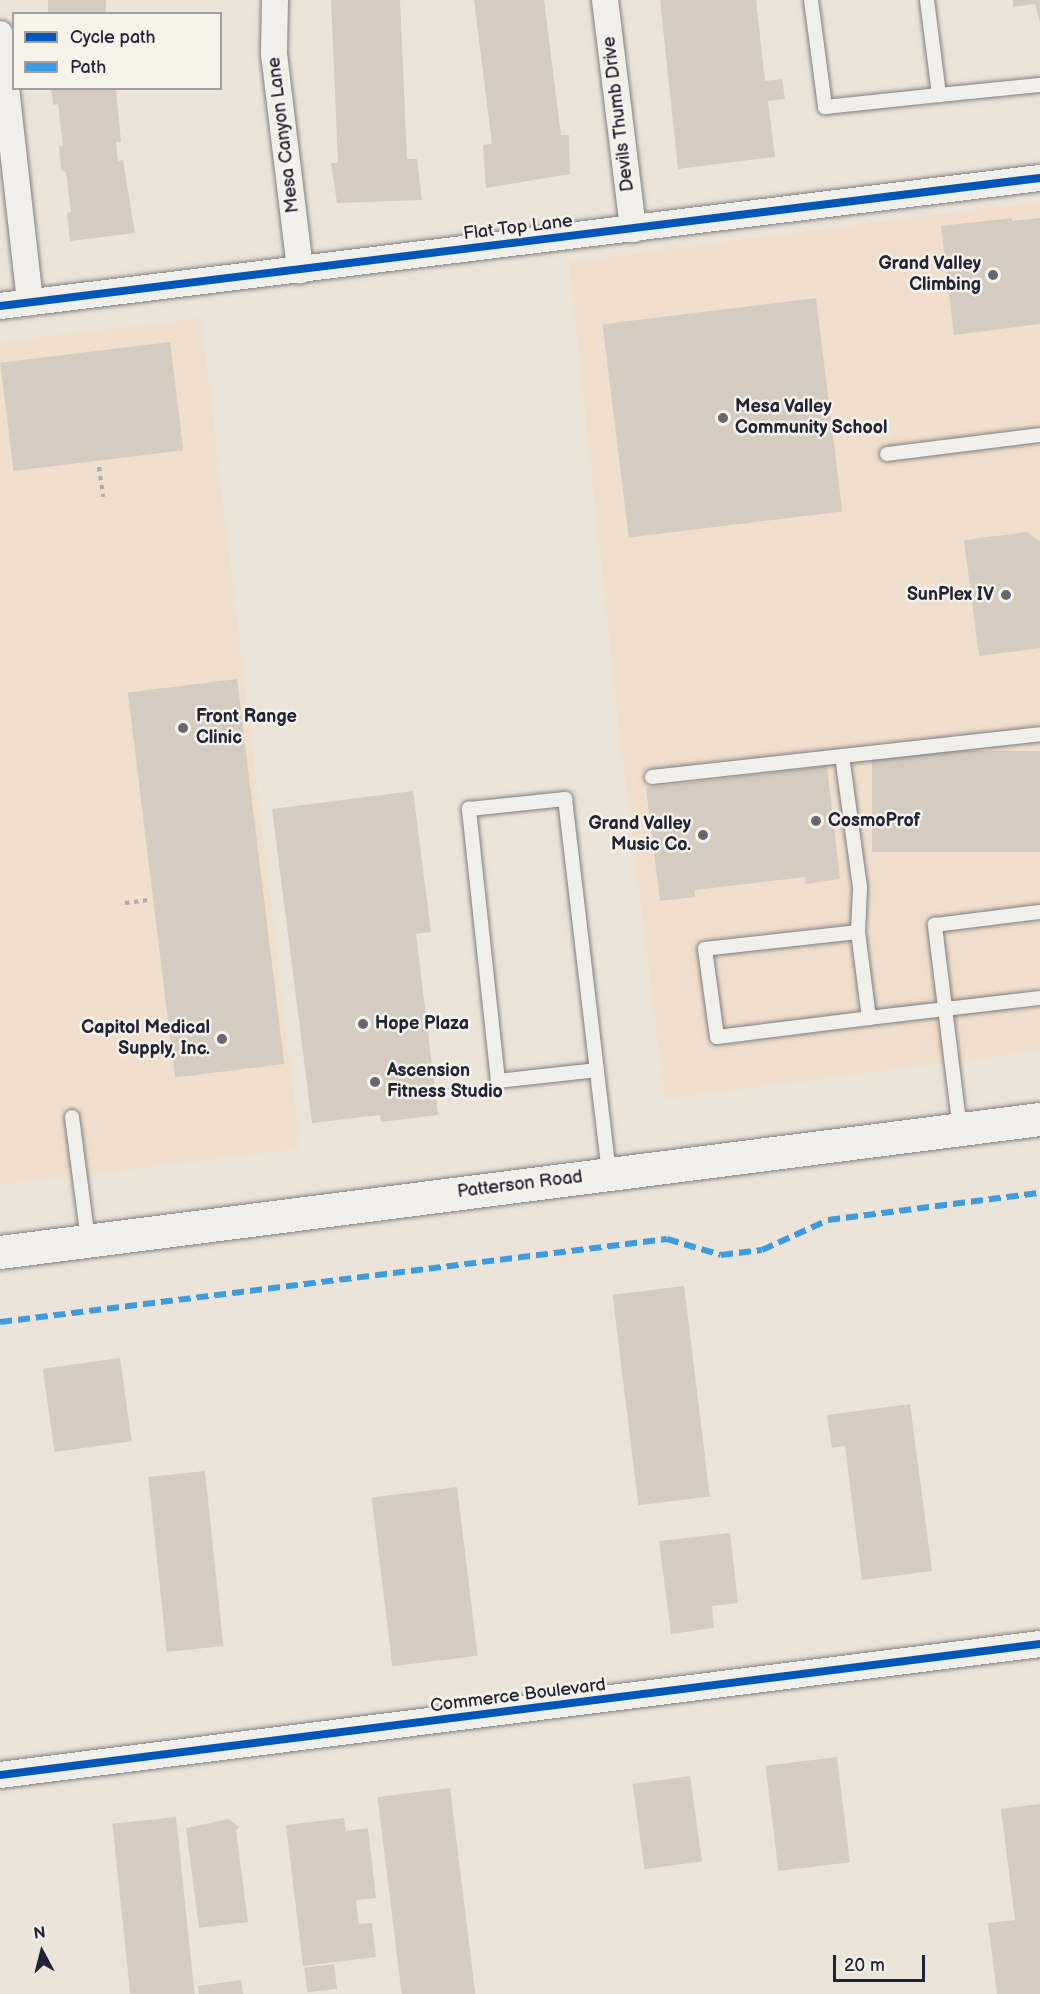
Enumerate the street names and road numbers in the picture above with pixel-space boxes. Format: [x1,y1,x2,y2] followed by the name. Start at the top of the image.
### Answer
[599,35,639,193] street label: Devils Thumb Drive
[264,56,304,214] street label: Mesa Canyon Lane
[462,211,574,245] street label: Flat Top Lane
[456,1167,584,1203] street label: Patterson Road
[429,1675,607,1717] street label: Commerce Boulevard

